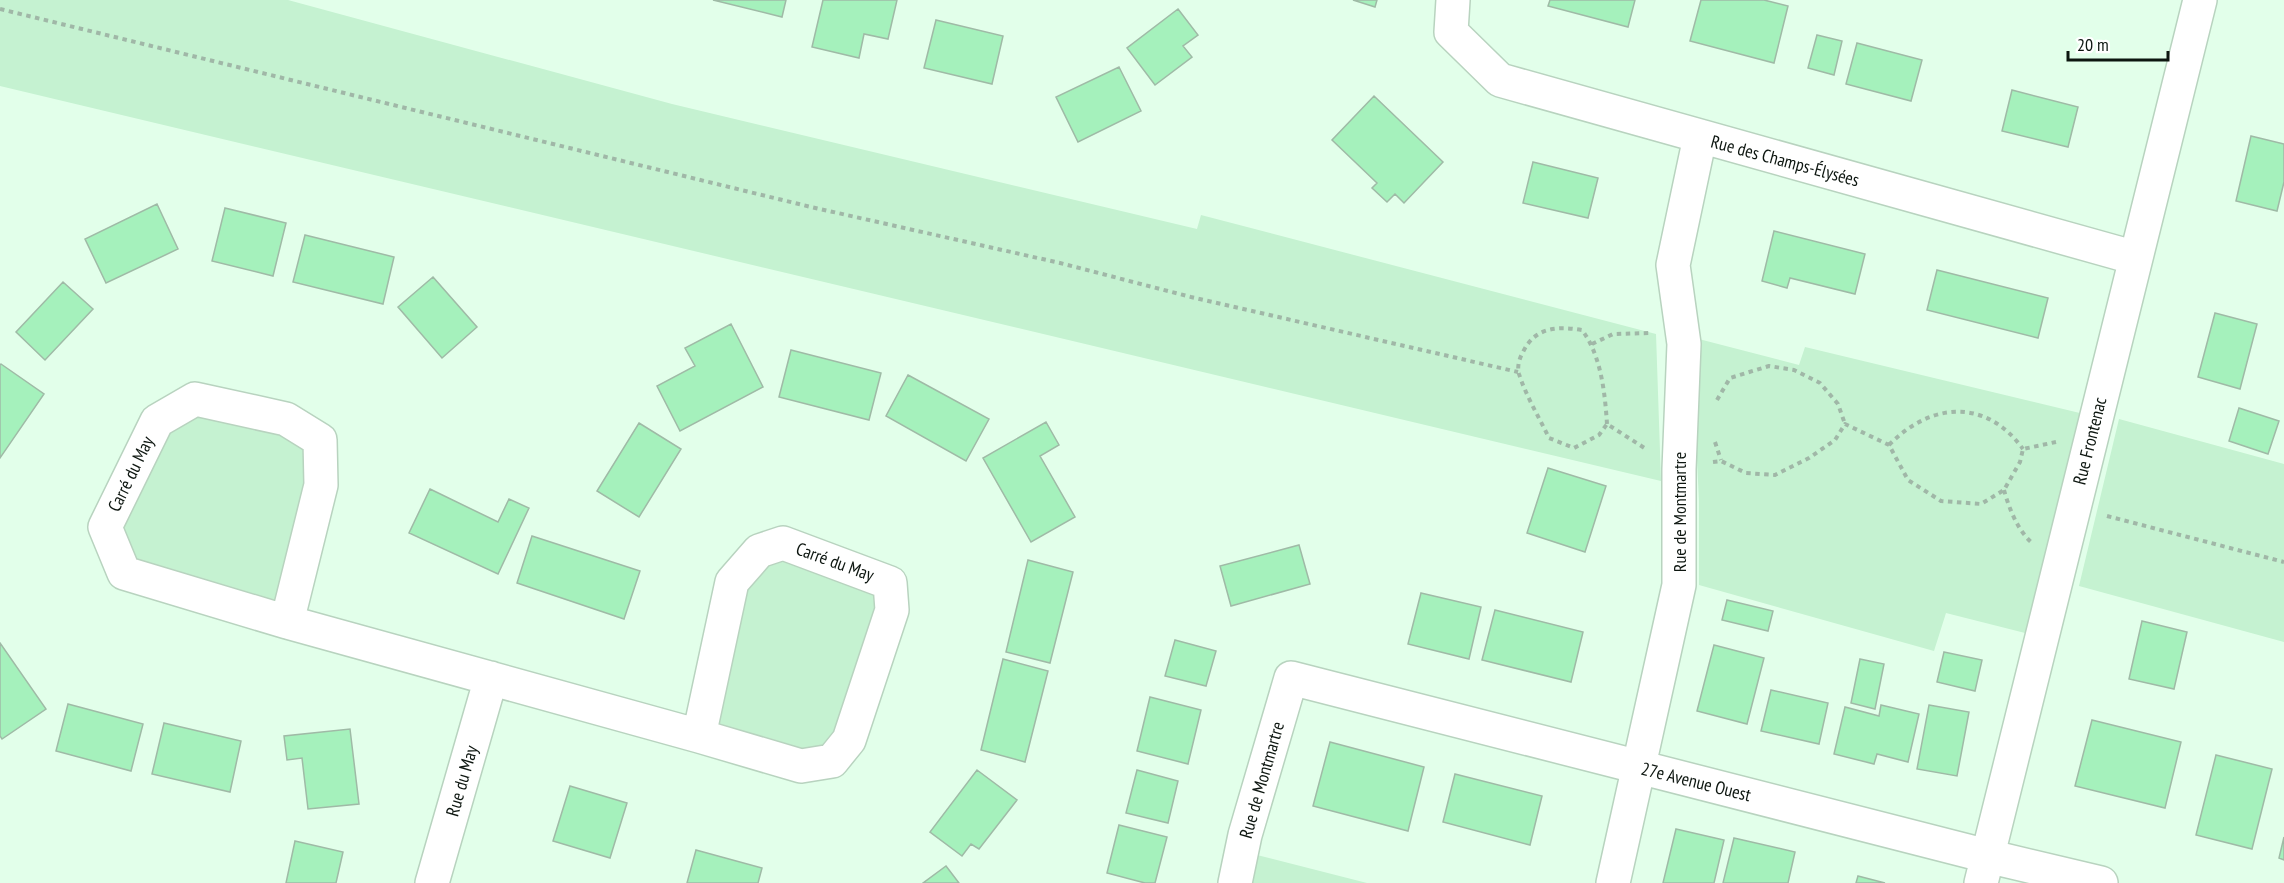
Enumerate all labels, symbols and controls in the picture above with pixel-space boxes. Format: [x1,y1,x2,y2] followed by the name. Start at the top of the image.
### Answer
[2068,24,2168,62] scale bar
[2077,33,2109,56] text: 20 m
[1708,130,1862,191] street label: Rue des Champs-Élysées
[2068,394,2112,487] street label: Rue Frontenac
[102,432,159,515] street label: Carré du May
[1668,452,1691,572] street label: Rue de Montmartre
[793,537,877,586] street label: Carré du May
[1234,719,1289,841] street label: Rue de Montmartre
[440,743,483,819] street label: Rue du May
[1639,757,1753,806] street label: 27e Avenue Ouest

